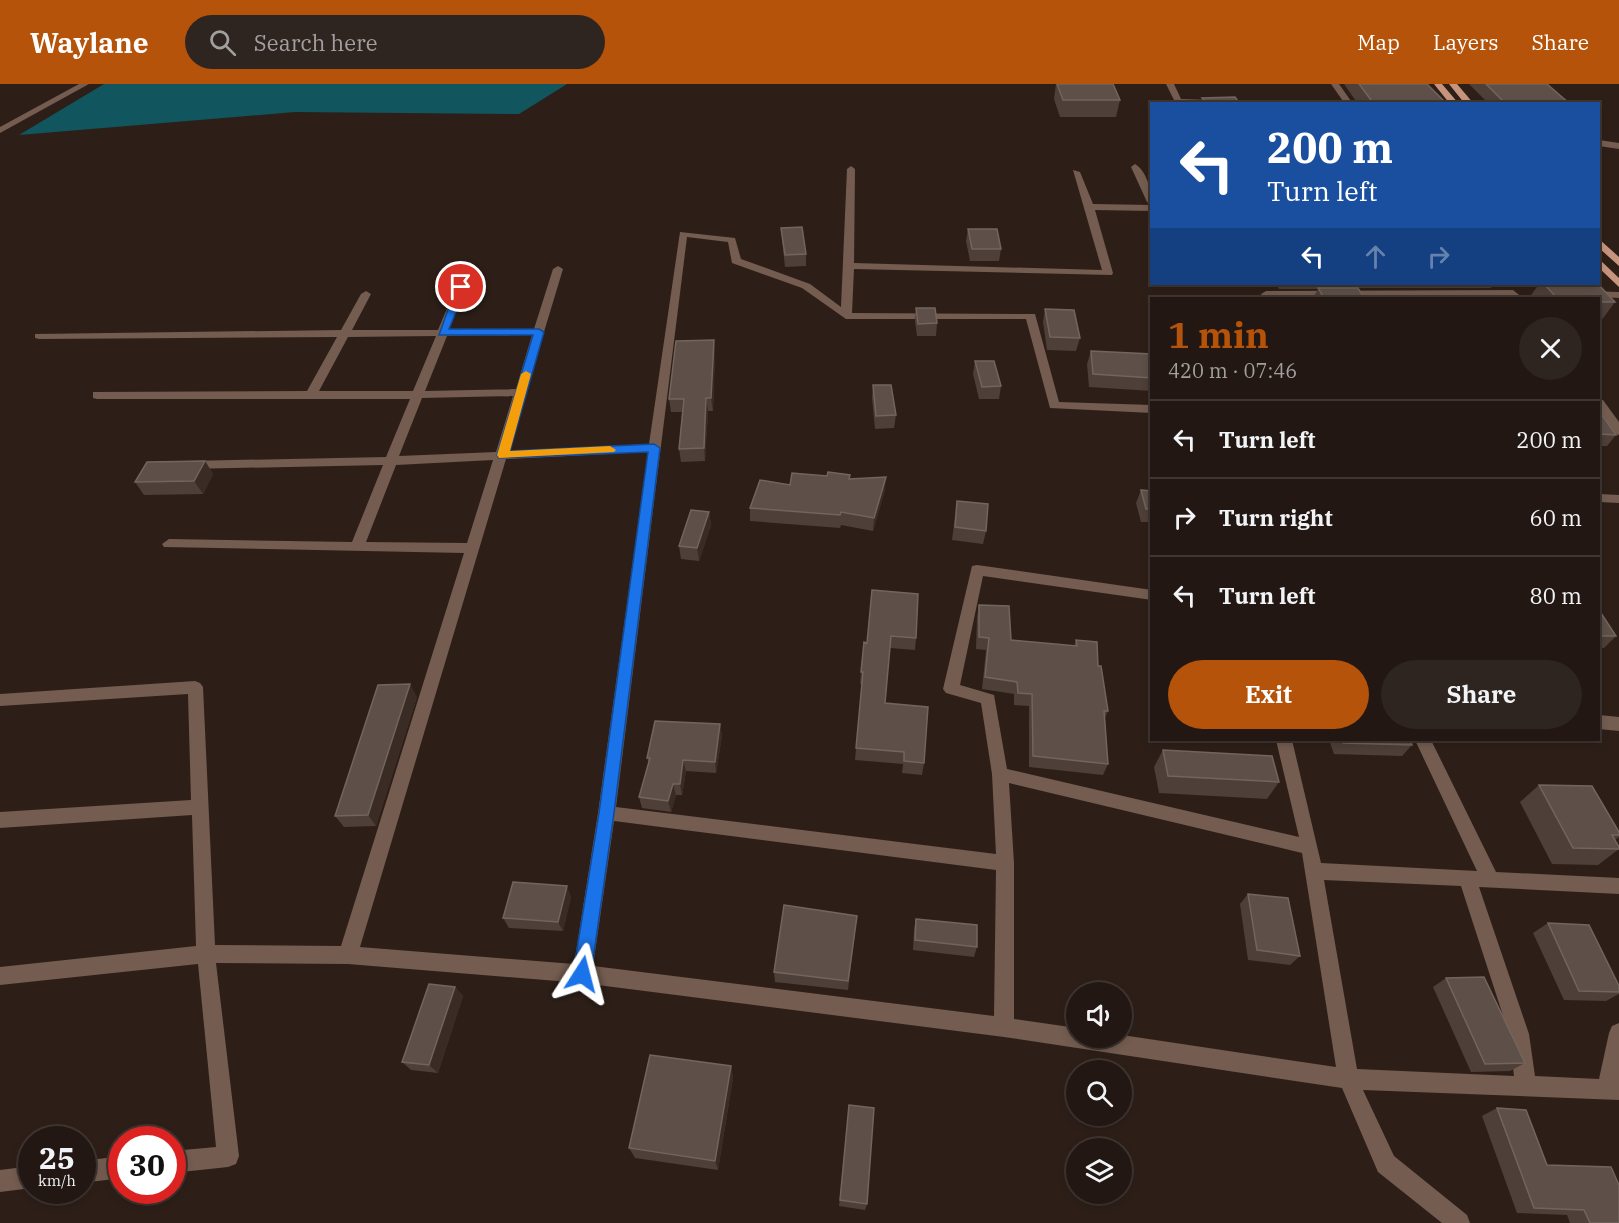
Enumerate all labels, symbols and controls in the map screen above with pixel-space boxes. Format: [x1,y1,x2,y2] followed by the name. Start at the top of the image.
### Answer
[185,15,605,69] search box
[30,24,149,61] text: Waylane
[206,26,239,59] icon: search
[254,28,378,57] text: Search here
[1357,28,1400,56] text: Map
[1433,28,1499,56] text: Layers
[1532,28,1589,56] text: Share
[1267,120,1393,175] text: 200 m
[1168,126,1246,204] icon: left
[1267,173,1378,208] text: Turn left
[1296,240,1329,273] icon: left
[1359,240,1392,273] icon: ahead
[1422,240,1455,273] icon: right
[435,261,486,312] pin
[444,270,477,303] icon: arrive
[1168,311,1269,358] text: 1 min
[1519,317,1582,380] button: close
[1168,357,1297,384] text: 420 m · 07:46
[1168,423,1201,456] icon: left
[1219,425,1315,454] text: Turn left
[1516,425,1582,454] text: 200 m
[1168,501,1201,534] icon: right
[1219,503,1333,532] text: Turn right
[1530,503,1582,532] text: 60 m
[1168,579,1201,612] icon: left
[1219,581,1315,610] text: Turn left
[1530,581,1582,610] text: 80 m
[1168,660,1369,729] button: Exit
[1381,660,1582,729] button: Share
[550,942,614,1006] position arrow
[1066,982,1132,1204] map controls
[1066,982,1132,1048] button: sound
[1066,1060,1132,1126] button: search
[108,1126,186,1204] speed limit sign: 30
[39,1138,75,1177] text: 25
[1066,1138,1132,1204] button: layers
[38,1171,76,1190] text: km/h

